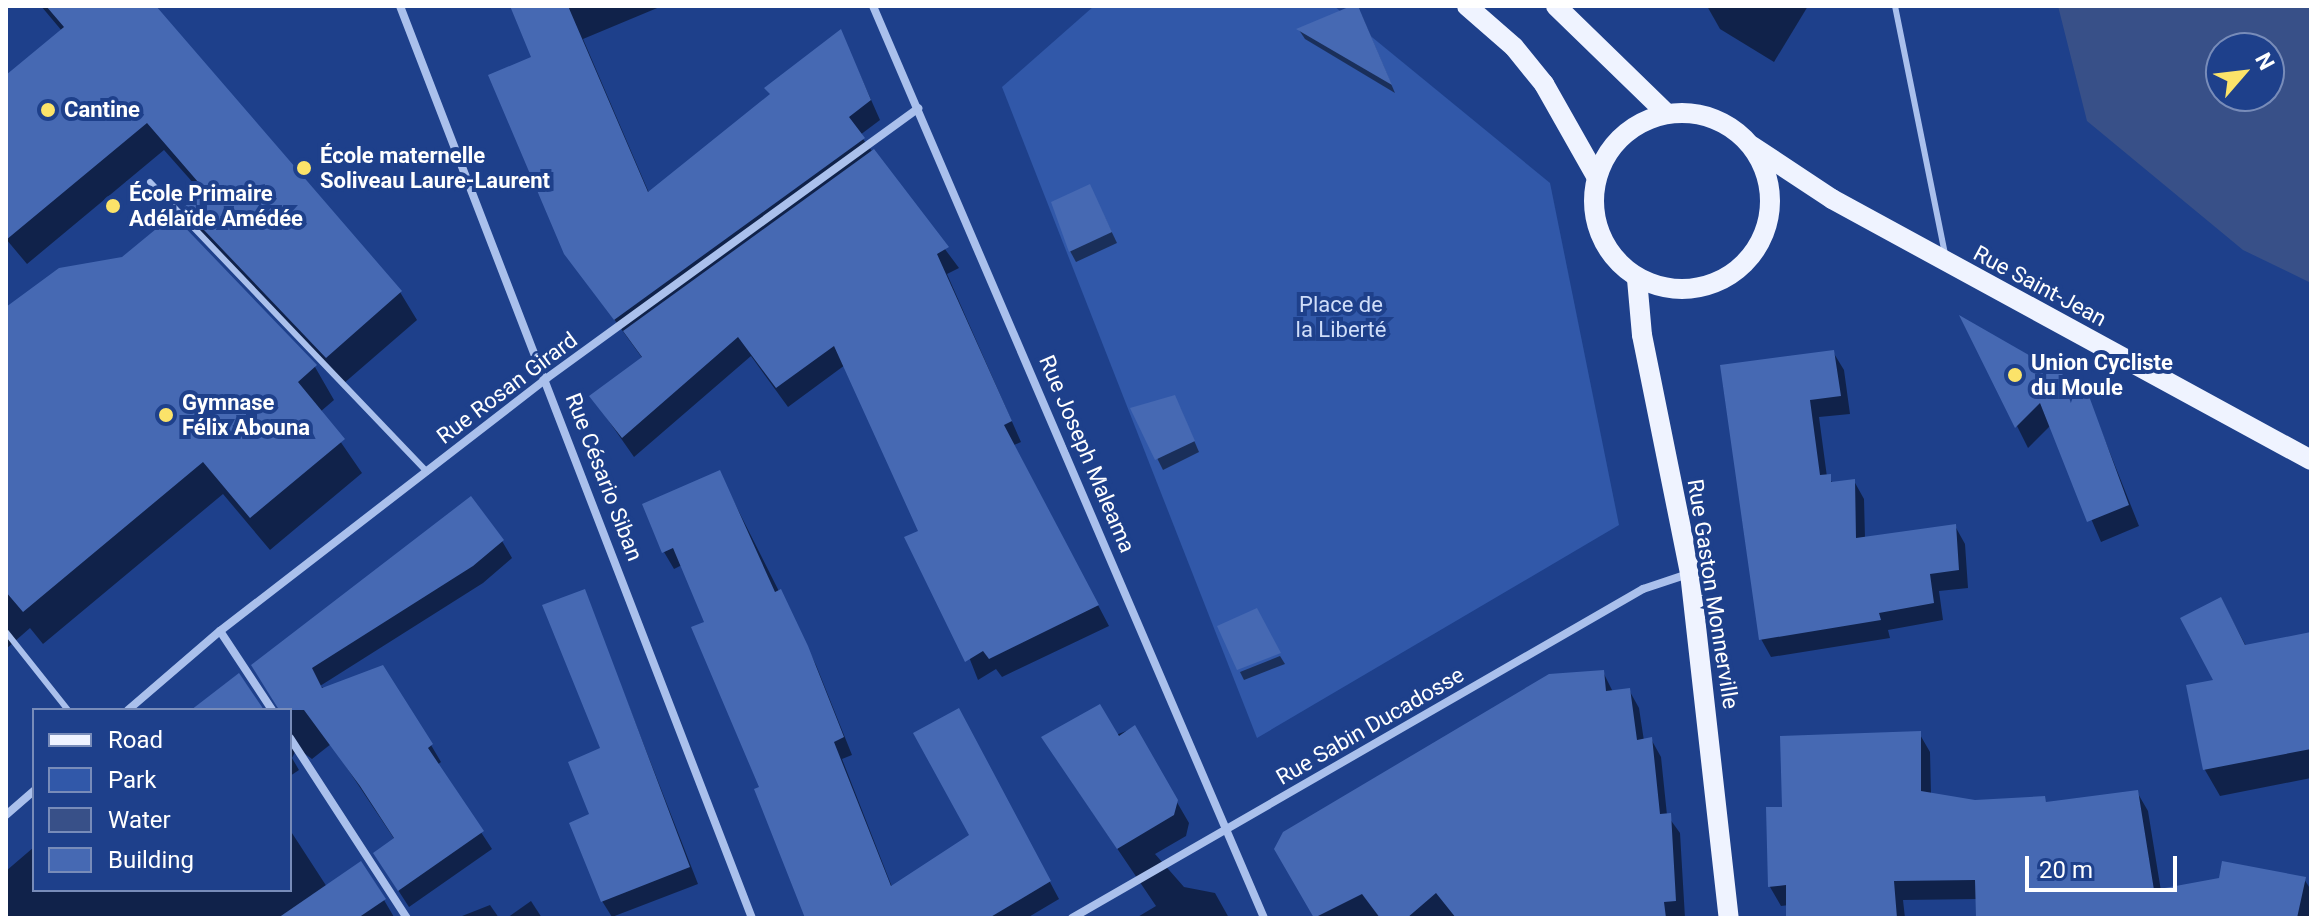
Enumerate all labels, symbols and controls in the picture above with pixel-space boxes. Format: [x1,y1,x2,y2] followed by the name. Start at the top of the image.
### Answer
[2205,32,2285,112] north arrow
[2250,49,2280,74] text: N
[64,97,140,123] place label: Cantine
[39,101,57,119] marker: Cantine
[320,142,550,194] place label: École maternelle Soliveau Laure-Laurent
[295,159,313,177] marker: École maternelle Soliveau Laure-Laurent
[129,180,303,232] place label: École Primaire Adélaïde Amédée
[104,197,122,215] marker: École Primaire Adélaïde Amédée
[1969,240,2111,332] street label: Rue Saint-Jean
[1296,291,1386,342] park label: Place de la Liberté
[432,327,582,449] street label: Rue Rosan Girard
[2031,349,2173,400] place label: Union Cycliste du Moule
[1033,351,1141,557] street label: Rue Joseph Maleama
[2006,366,2024,384] marker: Union Cycliste du Moule
[182,389,310,440] place label: Gymnase Félix Abouna
[560,389,648,565] street label: Rue Césario Siban
[157,406,175,424] marker: Gymnase Félix Abouna
[1682,477,1744,711] street label: Rue Gaston Monnerville
[1271,661,1469,791] street label: Rue Sabin Ducadosse
[32,708,292,892] legend
[108,726,163,754] text: Road
[108,766,156,794] text: Park
[108,806,171,834] text: Water
[2029,840,2181,890] scale bar
[108,846,194,874] text: Building
[2039,856,2093,884] text: 20 m

